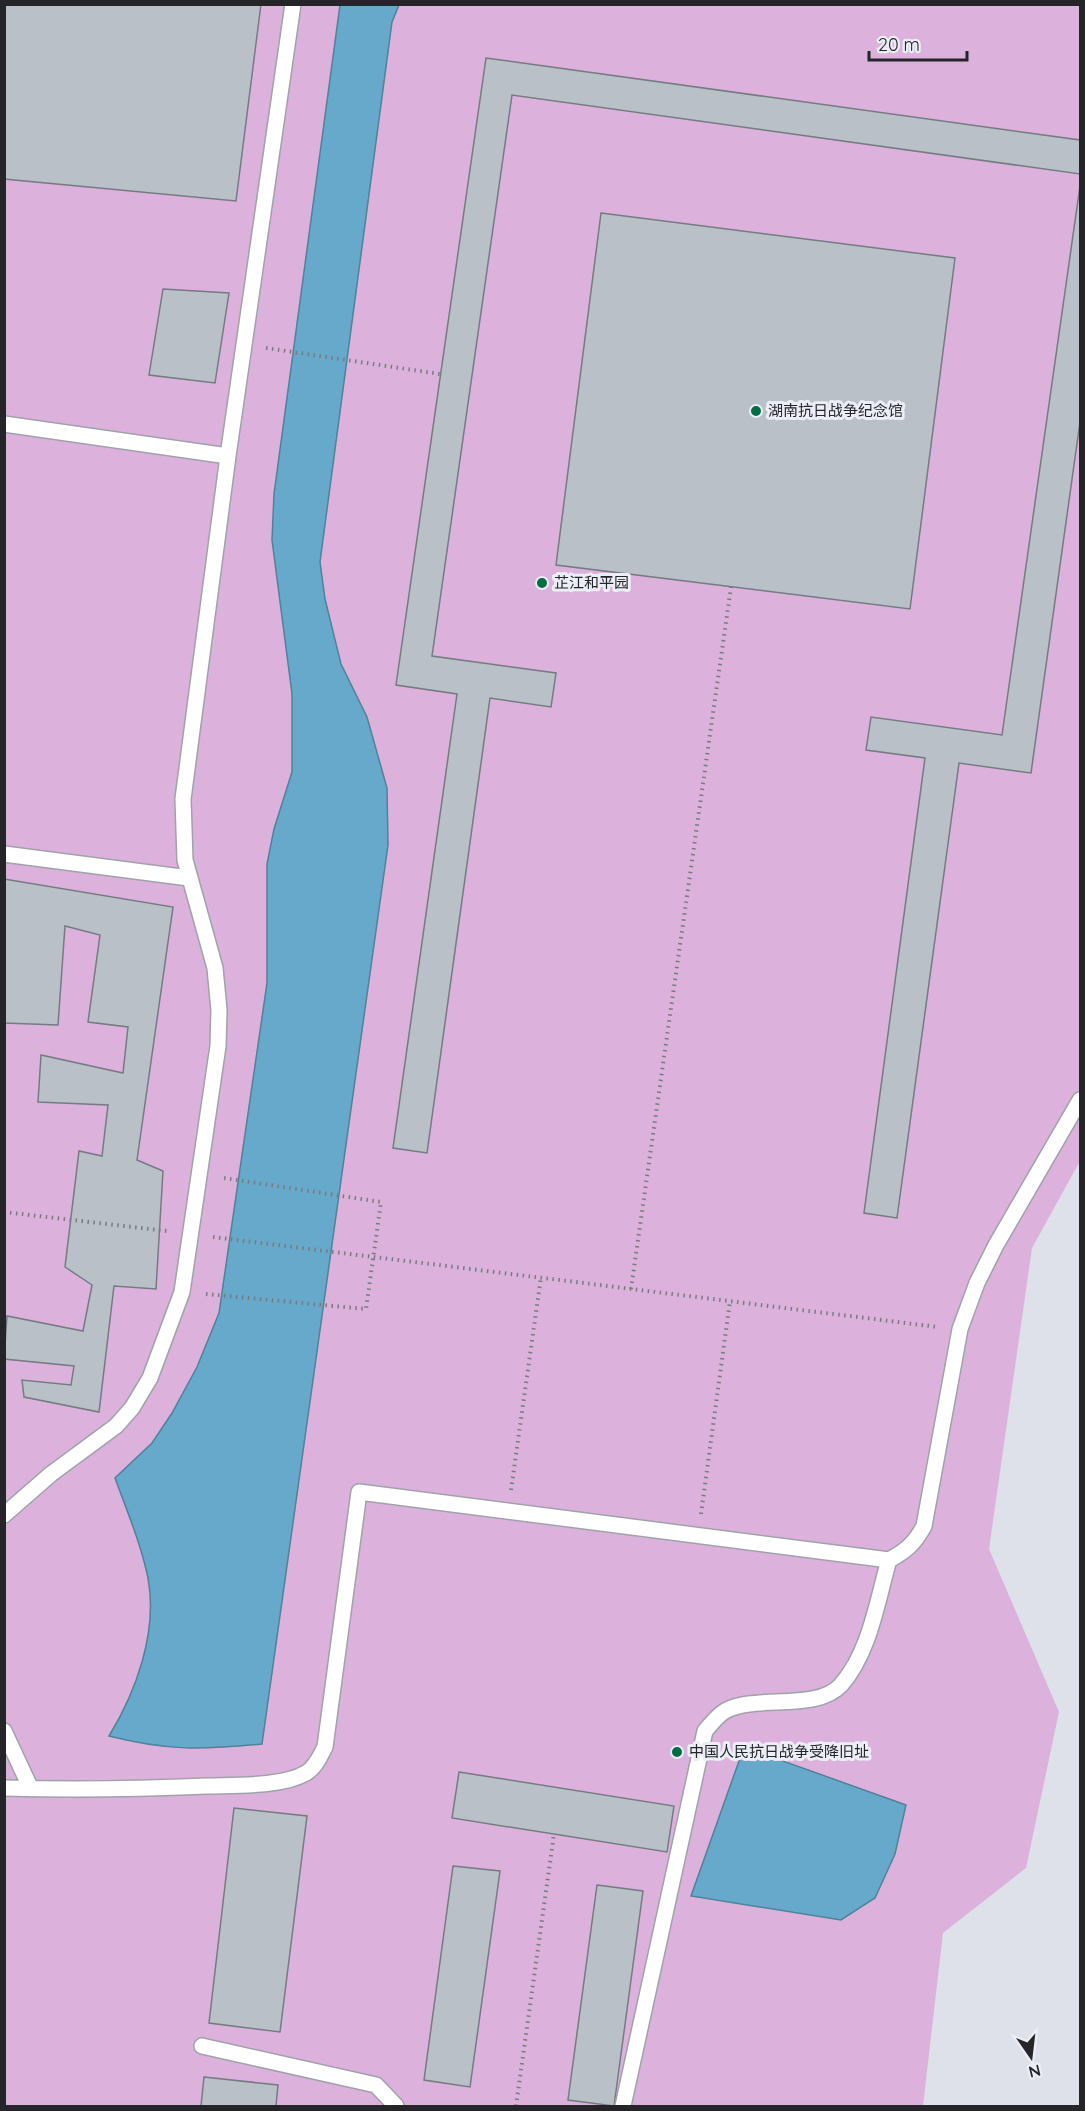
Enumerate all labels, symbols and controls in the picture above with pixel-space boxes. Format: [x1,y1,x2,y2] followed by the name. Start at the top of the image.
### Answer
[869,24,966,62] scale bar
[878,33,920,56] text: 20 m
[768,401,903,420] place label: 湖南抗日战争纪念馆
[749,404,763,418] marker: 湖南抗日战争纪念馆
[554,573,629,592] place label: 芷江和平园
[535,576,549,590] marker: 芷江和平园
[689,1742,869,1761] place label: 中国人民抗日战争受降旧址
[670,1745,684,1759] marker: 中国人民抗日战争受降旧址
[1001,2027,1061,2087] north arrow
[1027,2060,1043,2083] text: N

